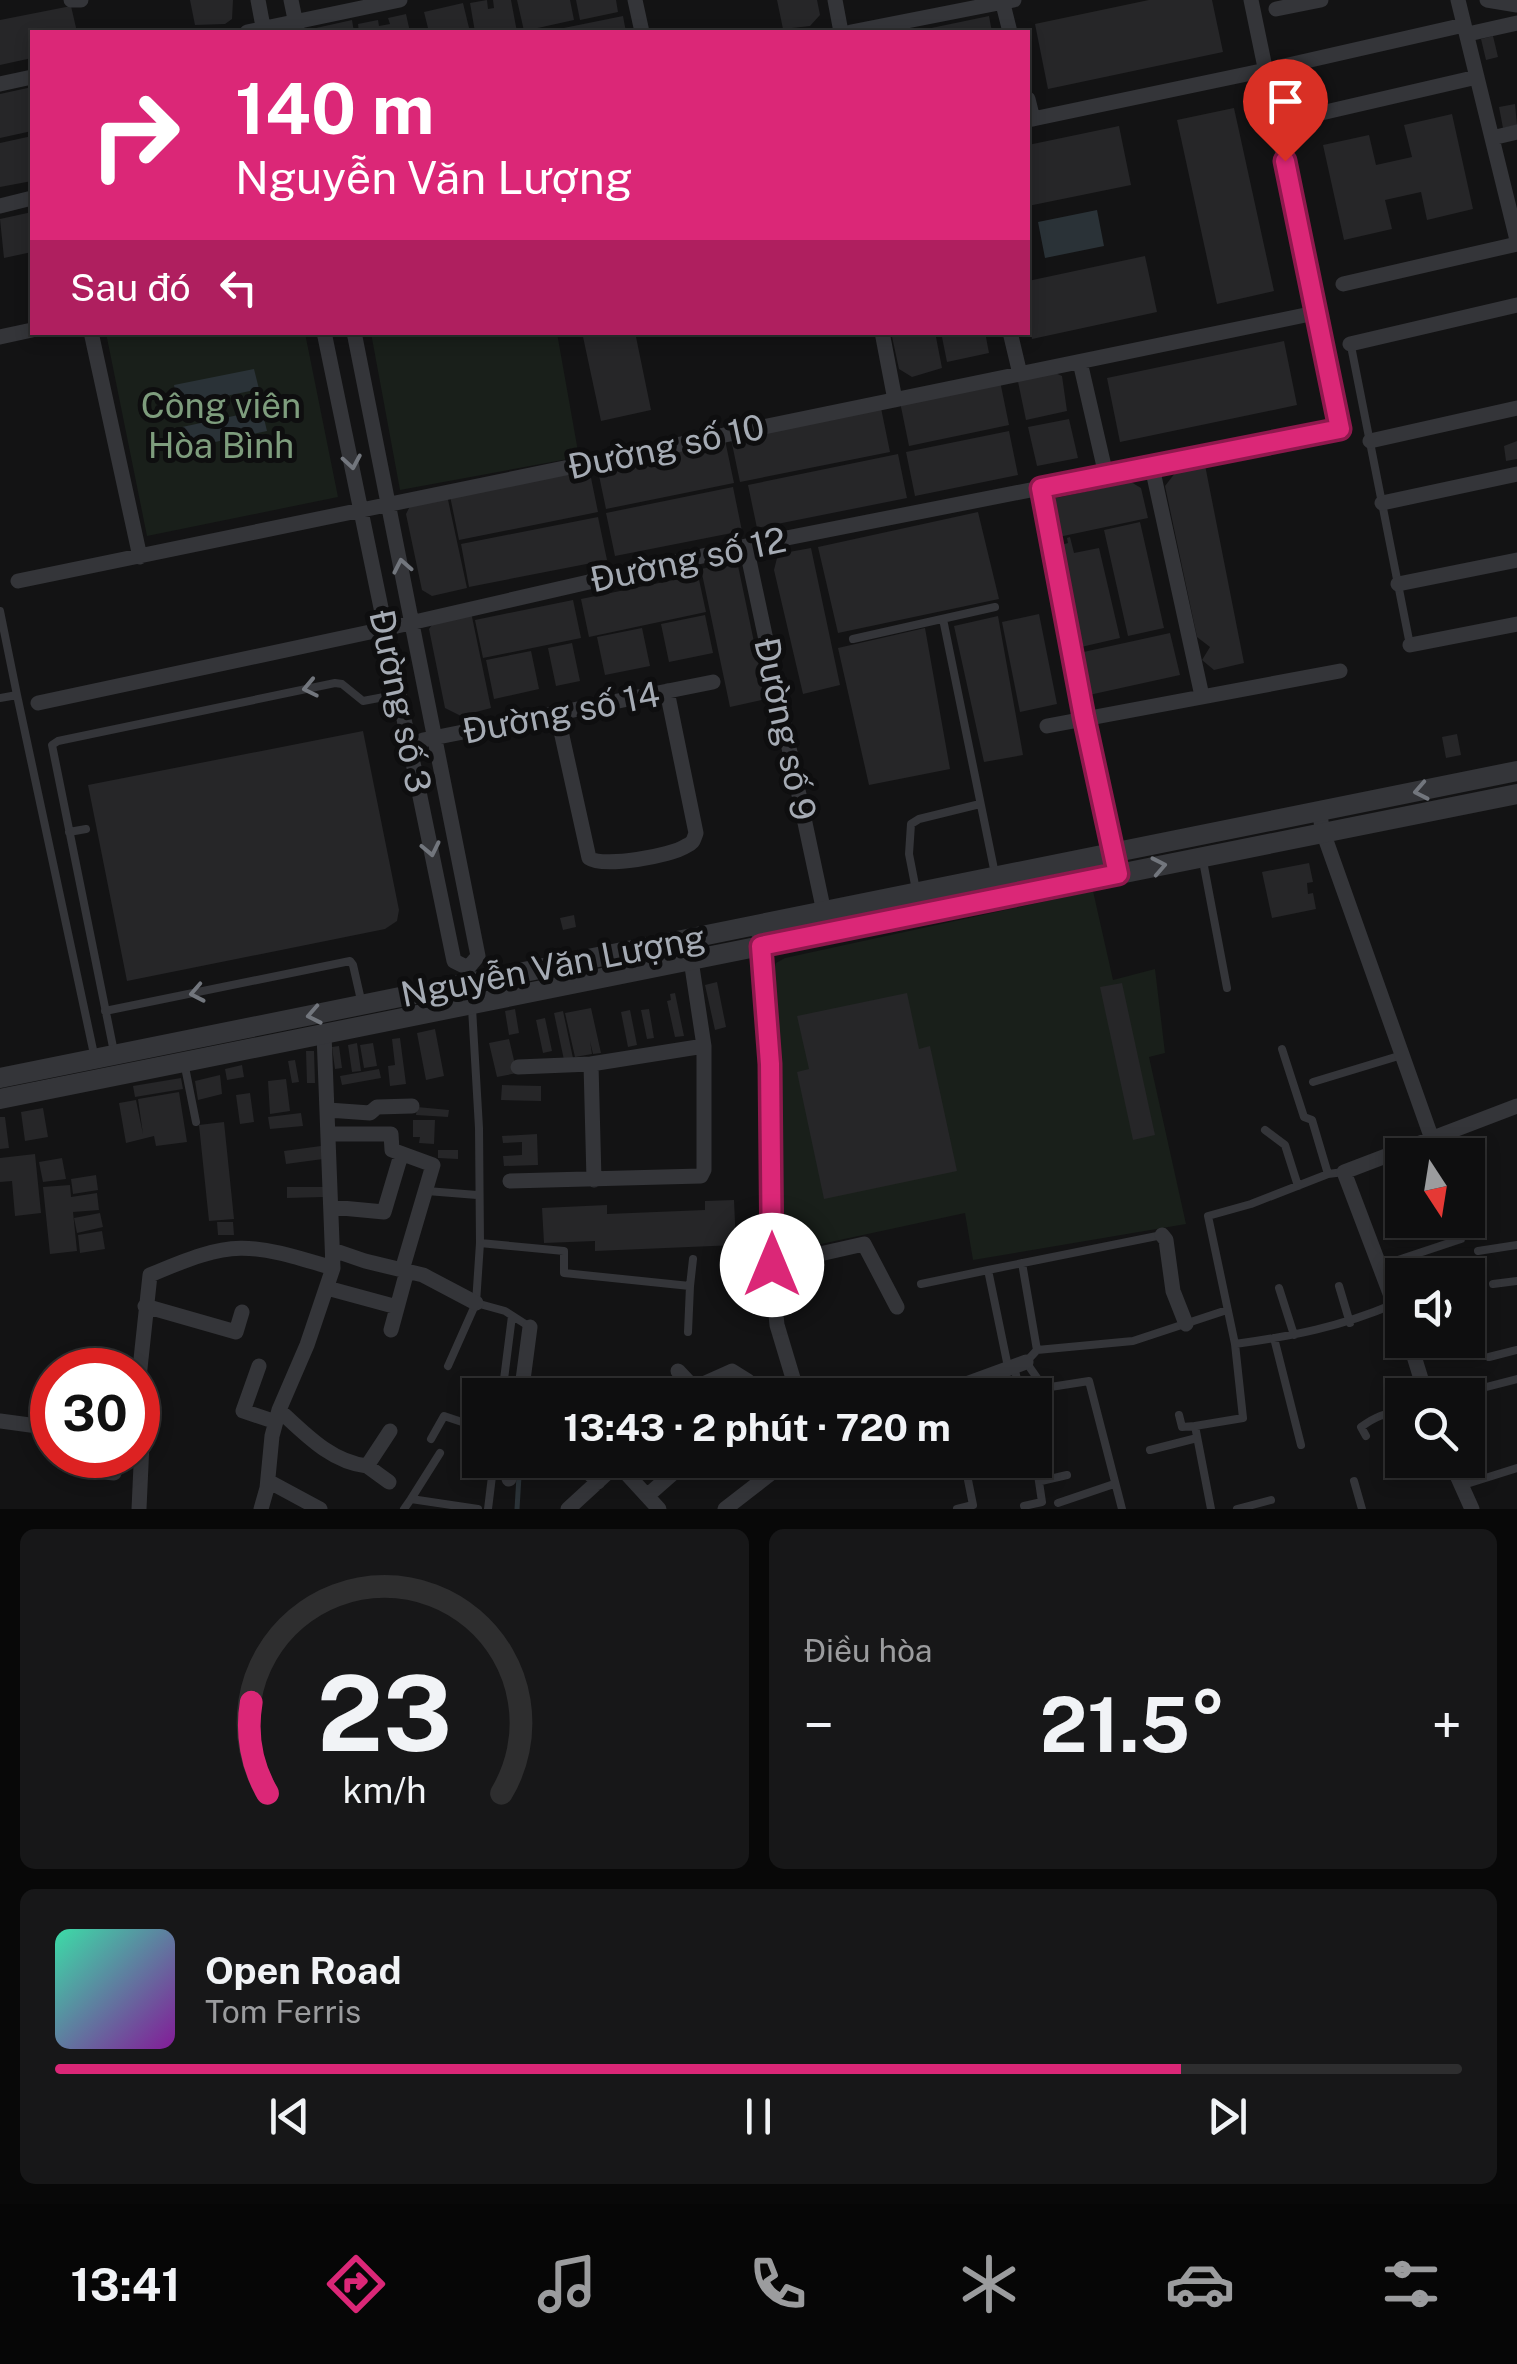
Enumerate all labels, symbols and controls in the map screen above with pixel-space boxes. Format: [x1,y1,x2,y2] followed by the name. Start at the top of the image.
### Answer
[1243,59,1328,162] pin
[235,67,434,150] text: 140 m
[70,70,200,200] icon: right
[1258,74,1313,129] icon: arrive
[235,151,633,204] text: Nguyễn Văn Lượng
[211,260,266,315] icon: left
[70,265,191,310] text: Sau đó
[141,385,301,466] park label: Công viên Hòa Bình
[564,406,768,487] street label: Đường số 10
[341,454,362,470] one-way arrow
[586,519,790,600] street label: Đường số 12
[392,558,413,575] one-way arrow
[361,606,440,796] street label: Đường số 3
[746,634,825,824] street label: Đường số 9
[459,673,663,752] street label: Đường số 14
[302,677,319,698] one-way arrow
[1413,779,1430,800] one-way arrow
[420,840,441,857] one-way arrow
[1150,856,1167,877] one-way arrow
[397,916,709,1015] street label: Nguyễn Văn Lượng
[188,981,205,1002] one-way arrow
[306,1003,323,1024] one-way arrow
[1385,1138,1485,1238] north arrow
[1385,1138,1485,1478] map controls
[720,1213,824,1317] position arrow
[1385,1258,1485,1358] button: sound
[30,1348,160,1478] speed limit sign: 30
[1385,1378,1485,1478] button: search
[563,1405,951,1450] text: 13:43 · 2 phút · 720 m
[804,1632,933,1669] text: Điều hòa
[317,1652,452,1774] text: 23
[1040,1681,1226,1769] text: 21.5°
[804,1693,834,1757] text: −
[1432,1693,1462,1757] text: +
[342,1769,426,1811] text: km/h
[205,1948,402,1993] text: Open Road
[205,1993,361,2030] text: Tom Ferris
[262,2089,317,2144] icon: previous
[731,2089,786,2144] icon: pause
[1200,2089,1255,2144] icon: next
[321,2249,391,2319] icon: directions
[532,2249,602,2319] icon: music
[743,2249,813,2319] icon: phone
[954,2249,1024,2319] icon: climate
[1165,2249,1235,2319] icon: car
[1376,2249,1446,2319] icon: filters
[71,2258,180,2311] text: 13:41

